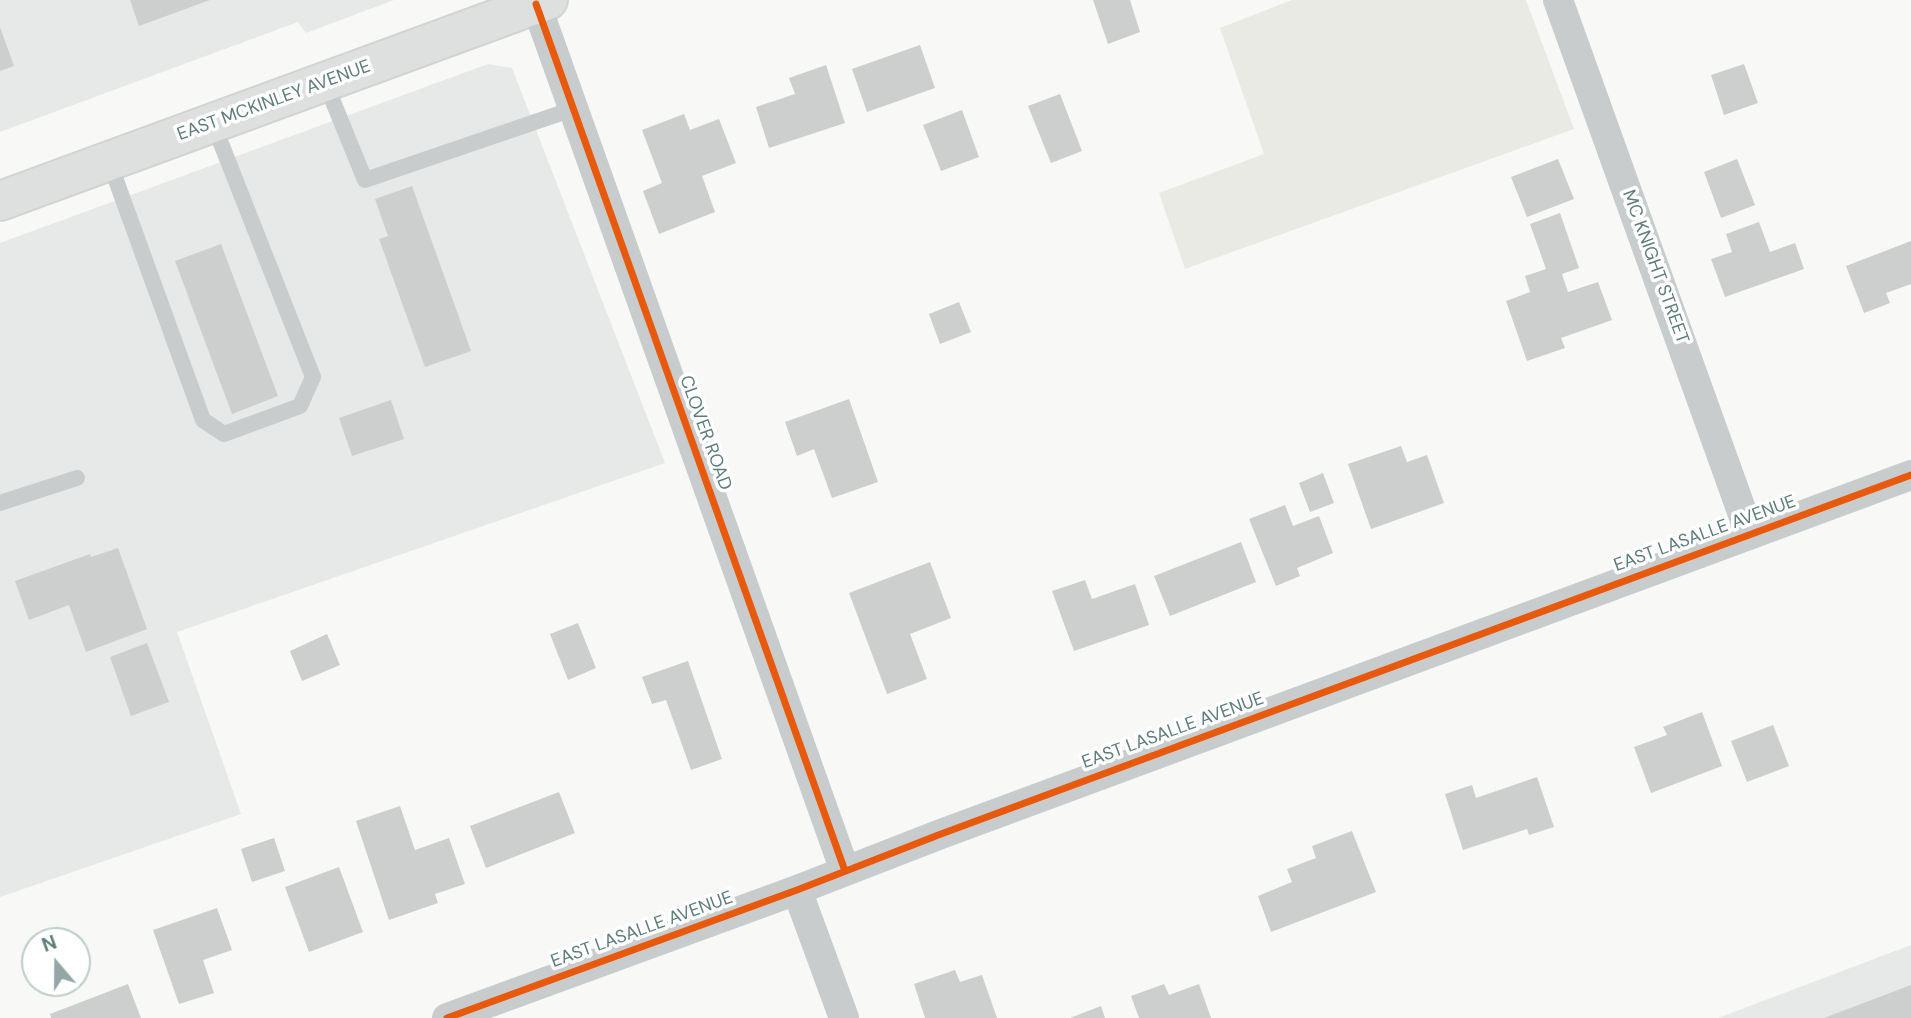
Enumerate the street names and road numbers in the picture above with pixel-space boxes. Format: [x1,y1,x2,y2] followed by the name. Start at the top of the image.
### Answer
[174,56,374,146] street label: EAST MCKINLEY AVENUE
[1617,187,1693,347] street label: MC KNIGHT STREET
[674,373,736,493] street label: CLOVER ROAD
[1611,491,1799,577] street label: EAST LASALLE AVENUE
[1079,688,1267,774] street label: EAST LASALLE AVENUE
[548,887,736,973] street label: EAST LASALLE AVENUE

